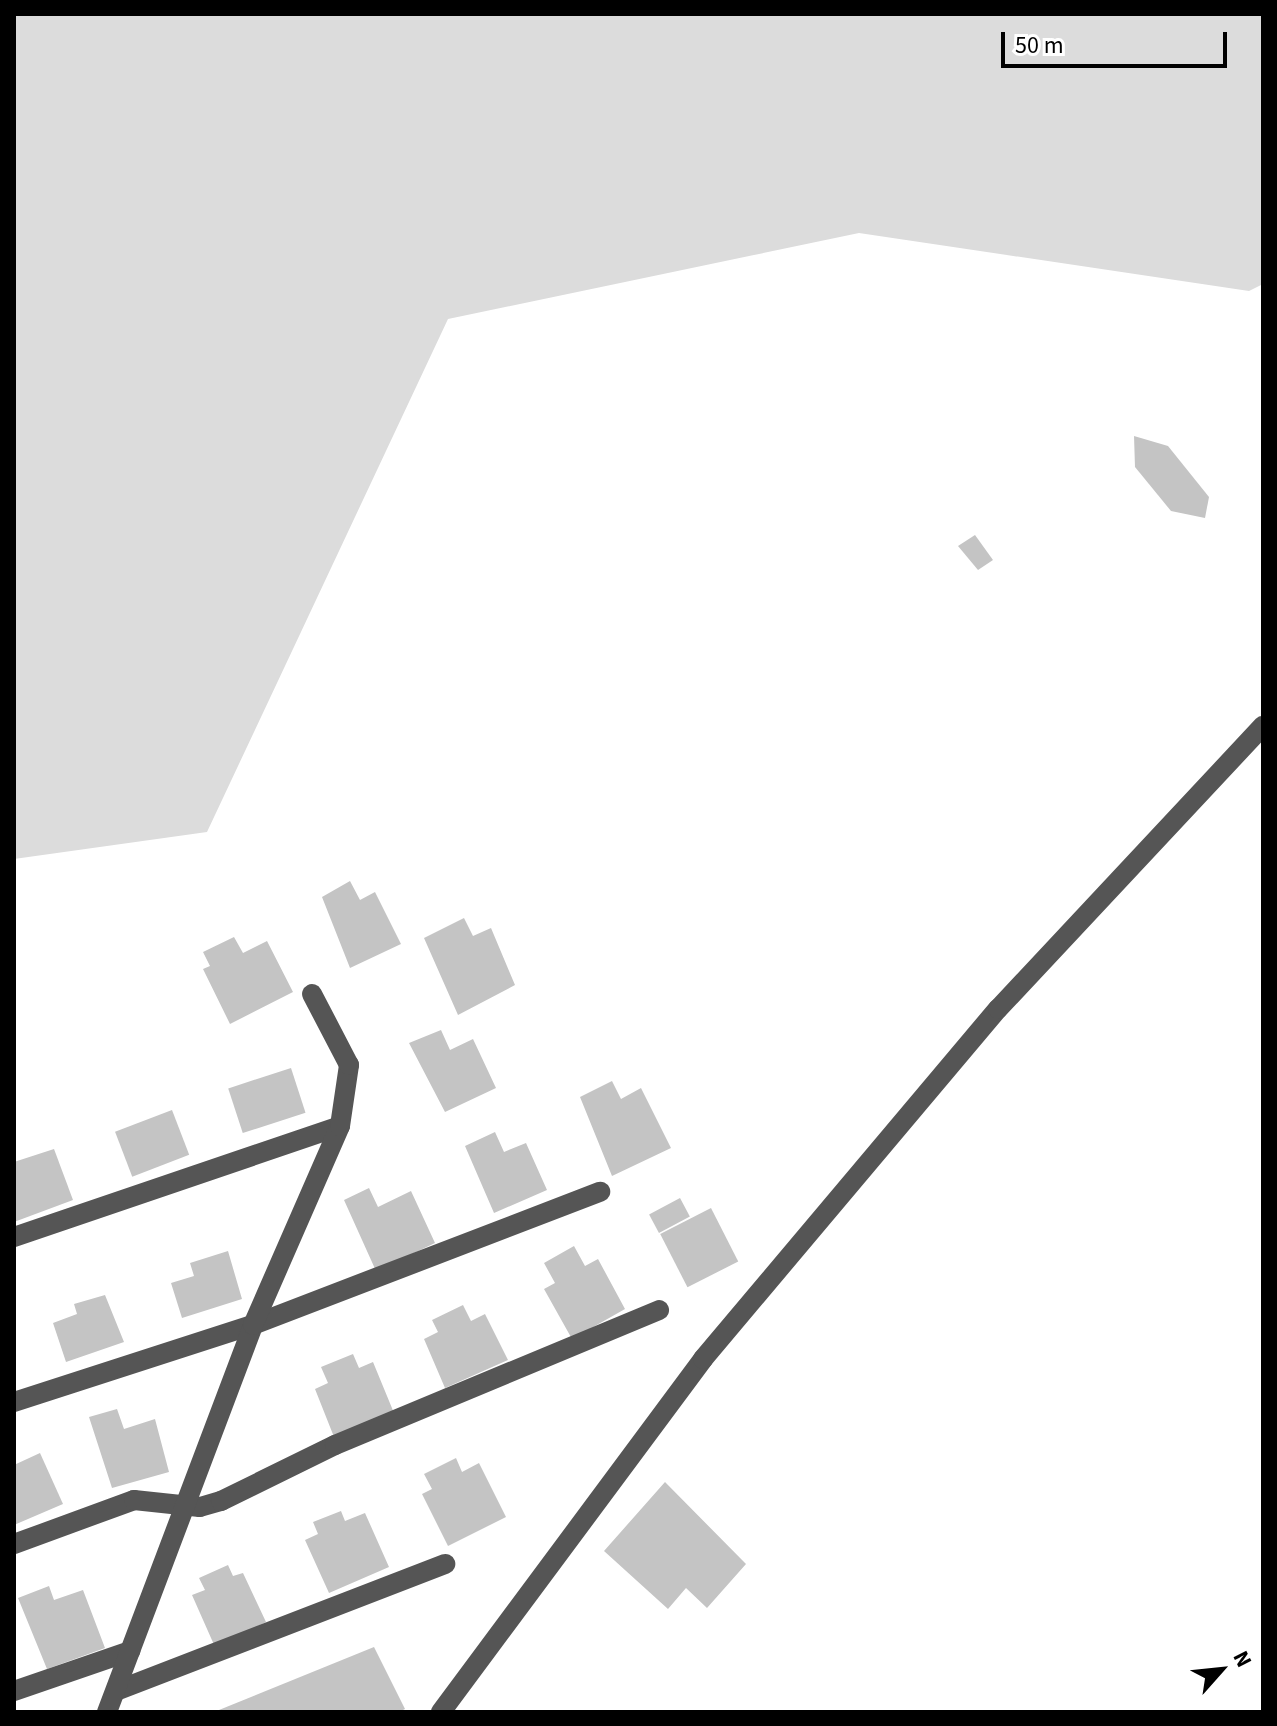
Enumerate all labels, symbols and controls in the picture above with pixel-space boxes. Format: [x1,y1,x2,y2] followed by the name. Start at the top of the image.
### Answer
[1005,16,1231,66] scale bar
[1015,28,1064,63] text: 50 m
[1181,1630,1261,1710] north arrow
[1225,1645,1260,1673] text: N

